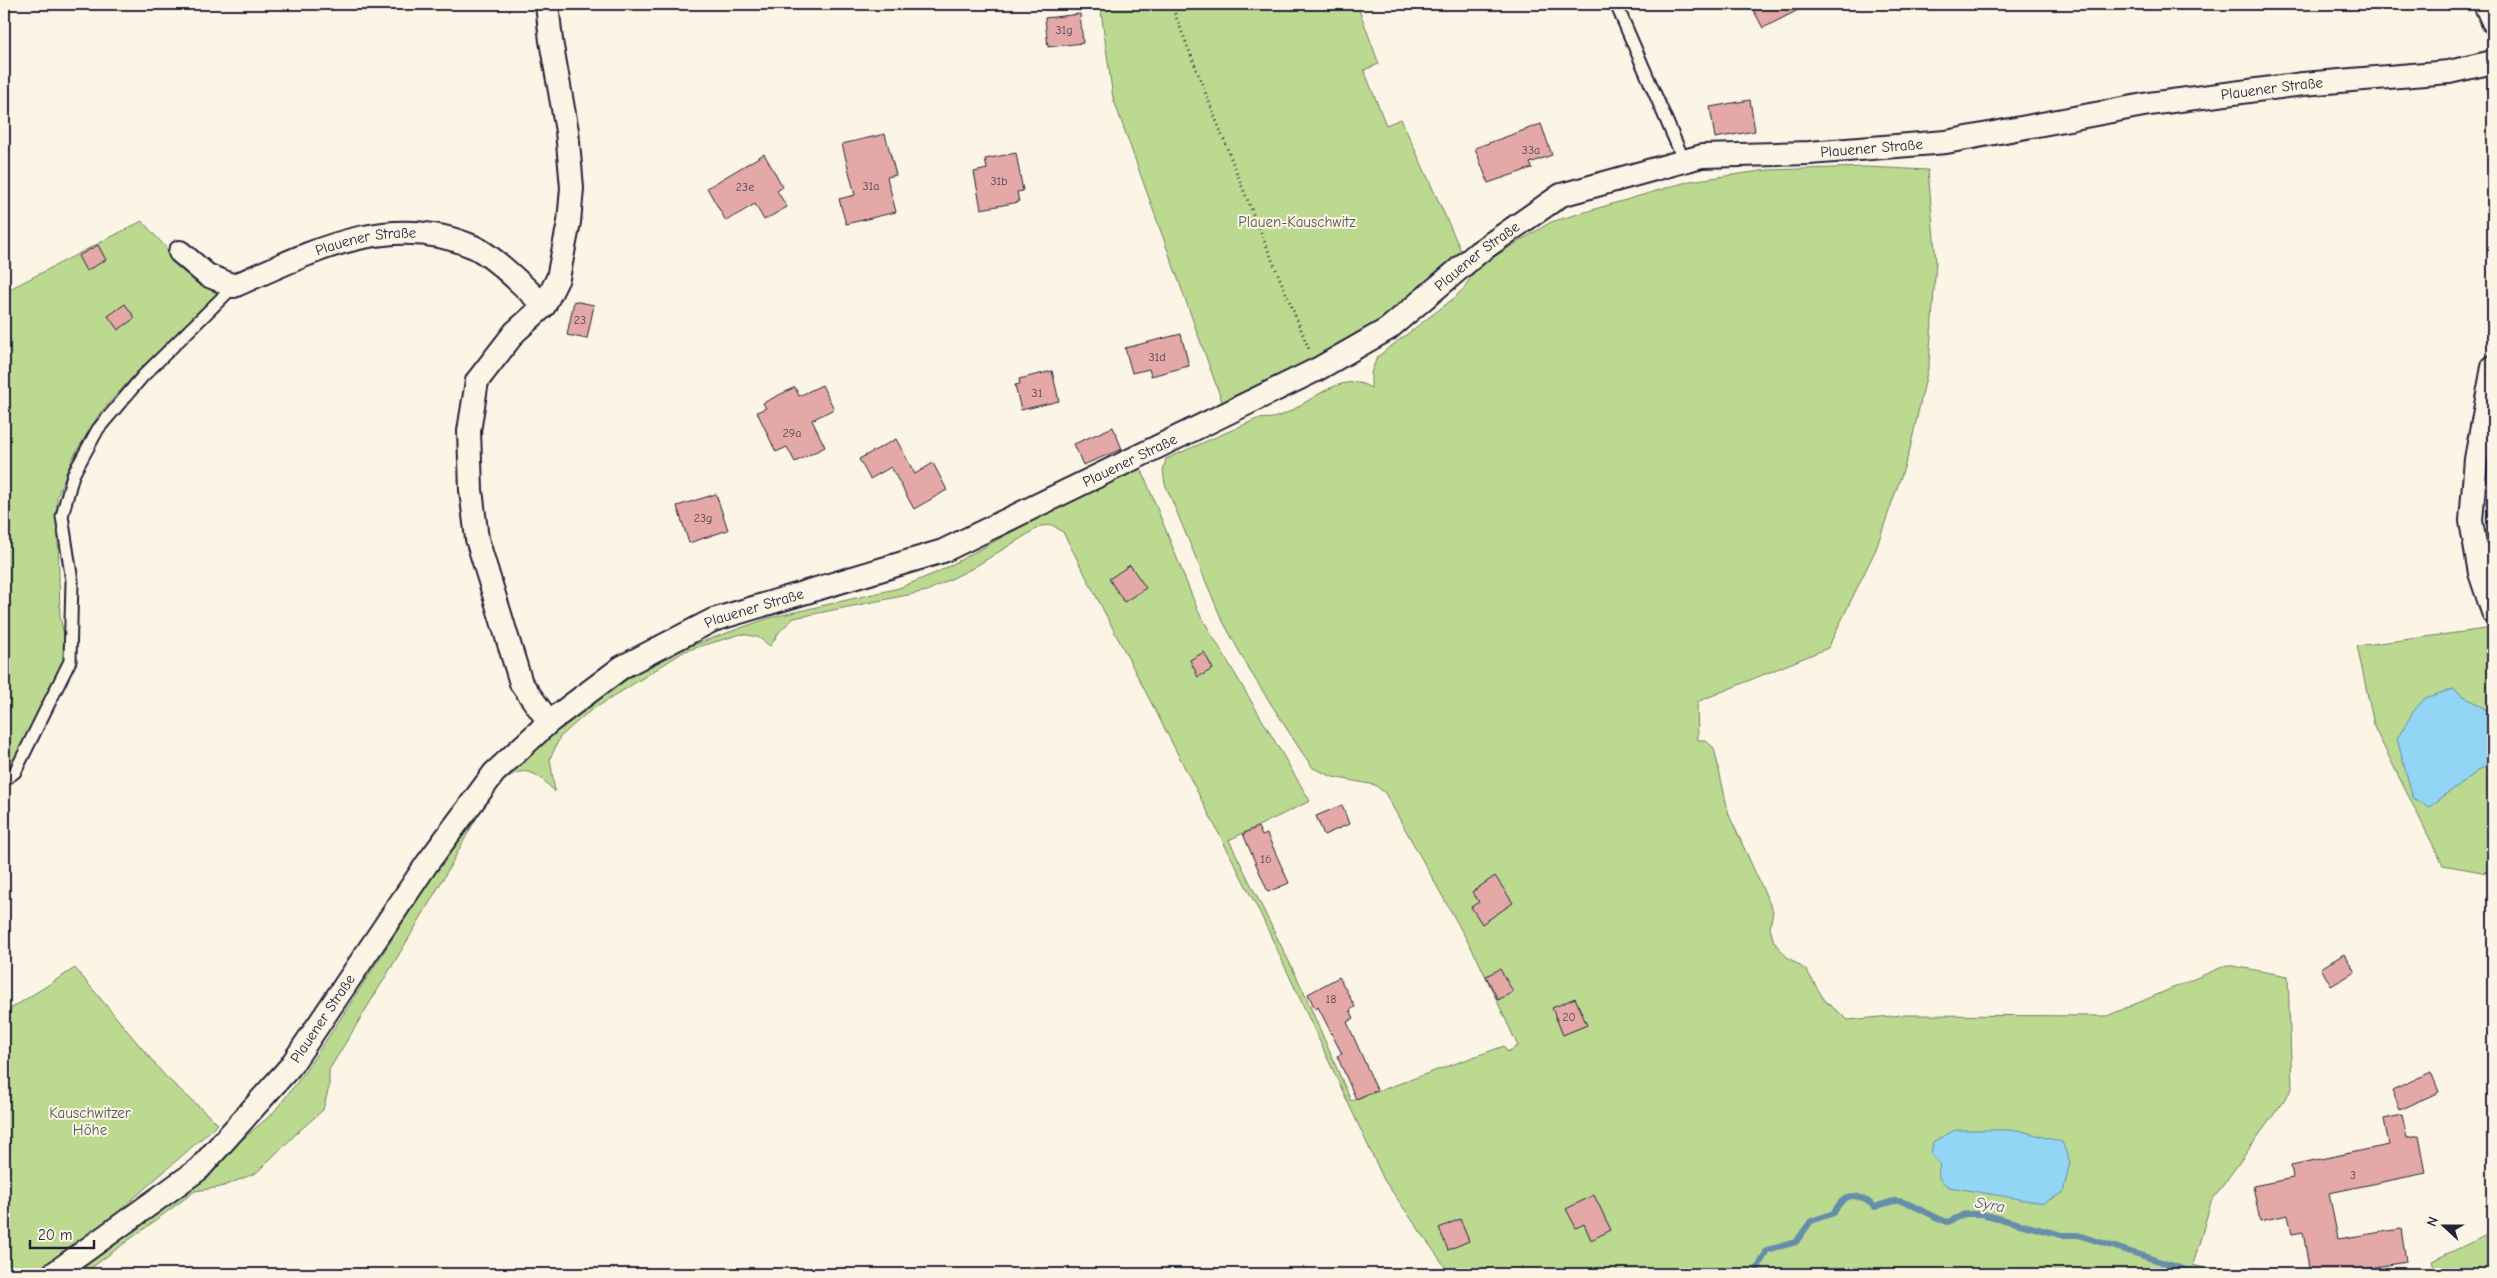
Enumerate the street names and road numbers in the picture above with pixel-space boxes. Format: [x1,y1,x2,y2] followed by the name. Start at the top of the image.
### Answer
[2220,73,2324,104] street label: Plauener Straße
[1820,135,1924,161] street label: Plauener Straße
[1431,217,1523,295] street label: Plauener Straße
[313,224,417,260] street label: Plauener Straße
[1080,430,1180,491] street label: Plauener Straße
[701,584,806,632] street label: Plauener Straße
[286,970,359,1066] street label: Plauener Straße

